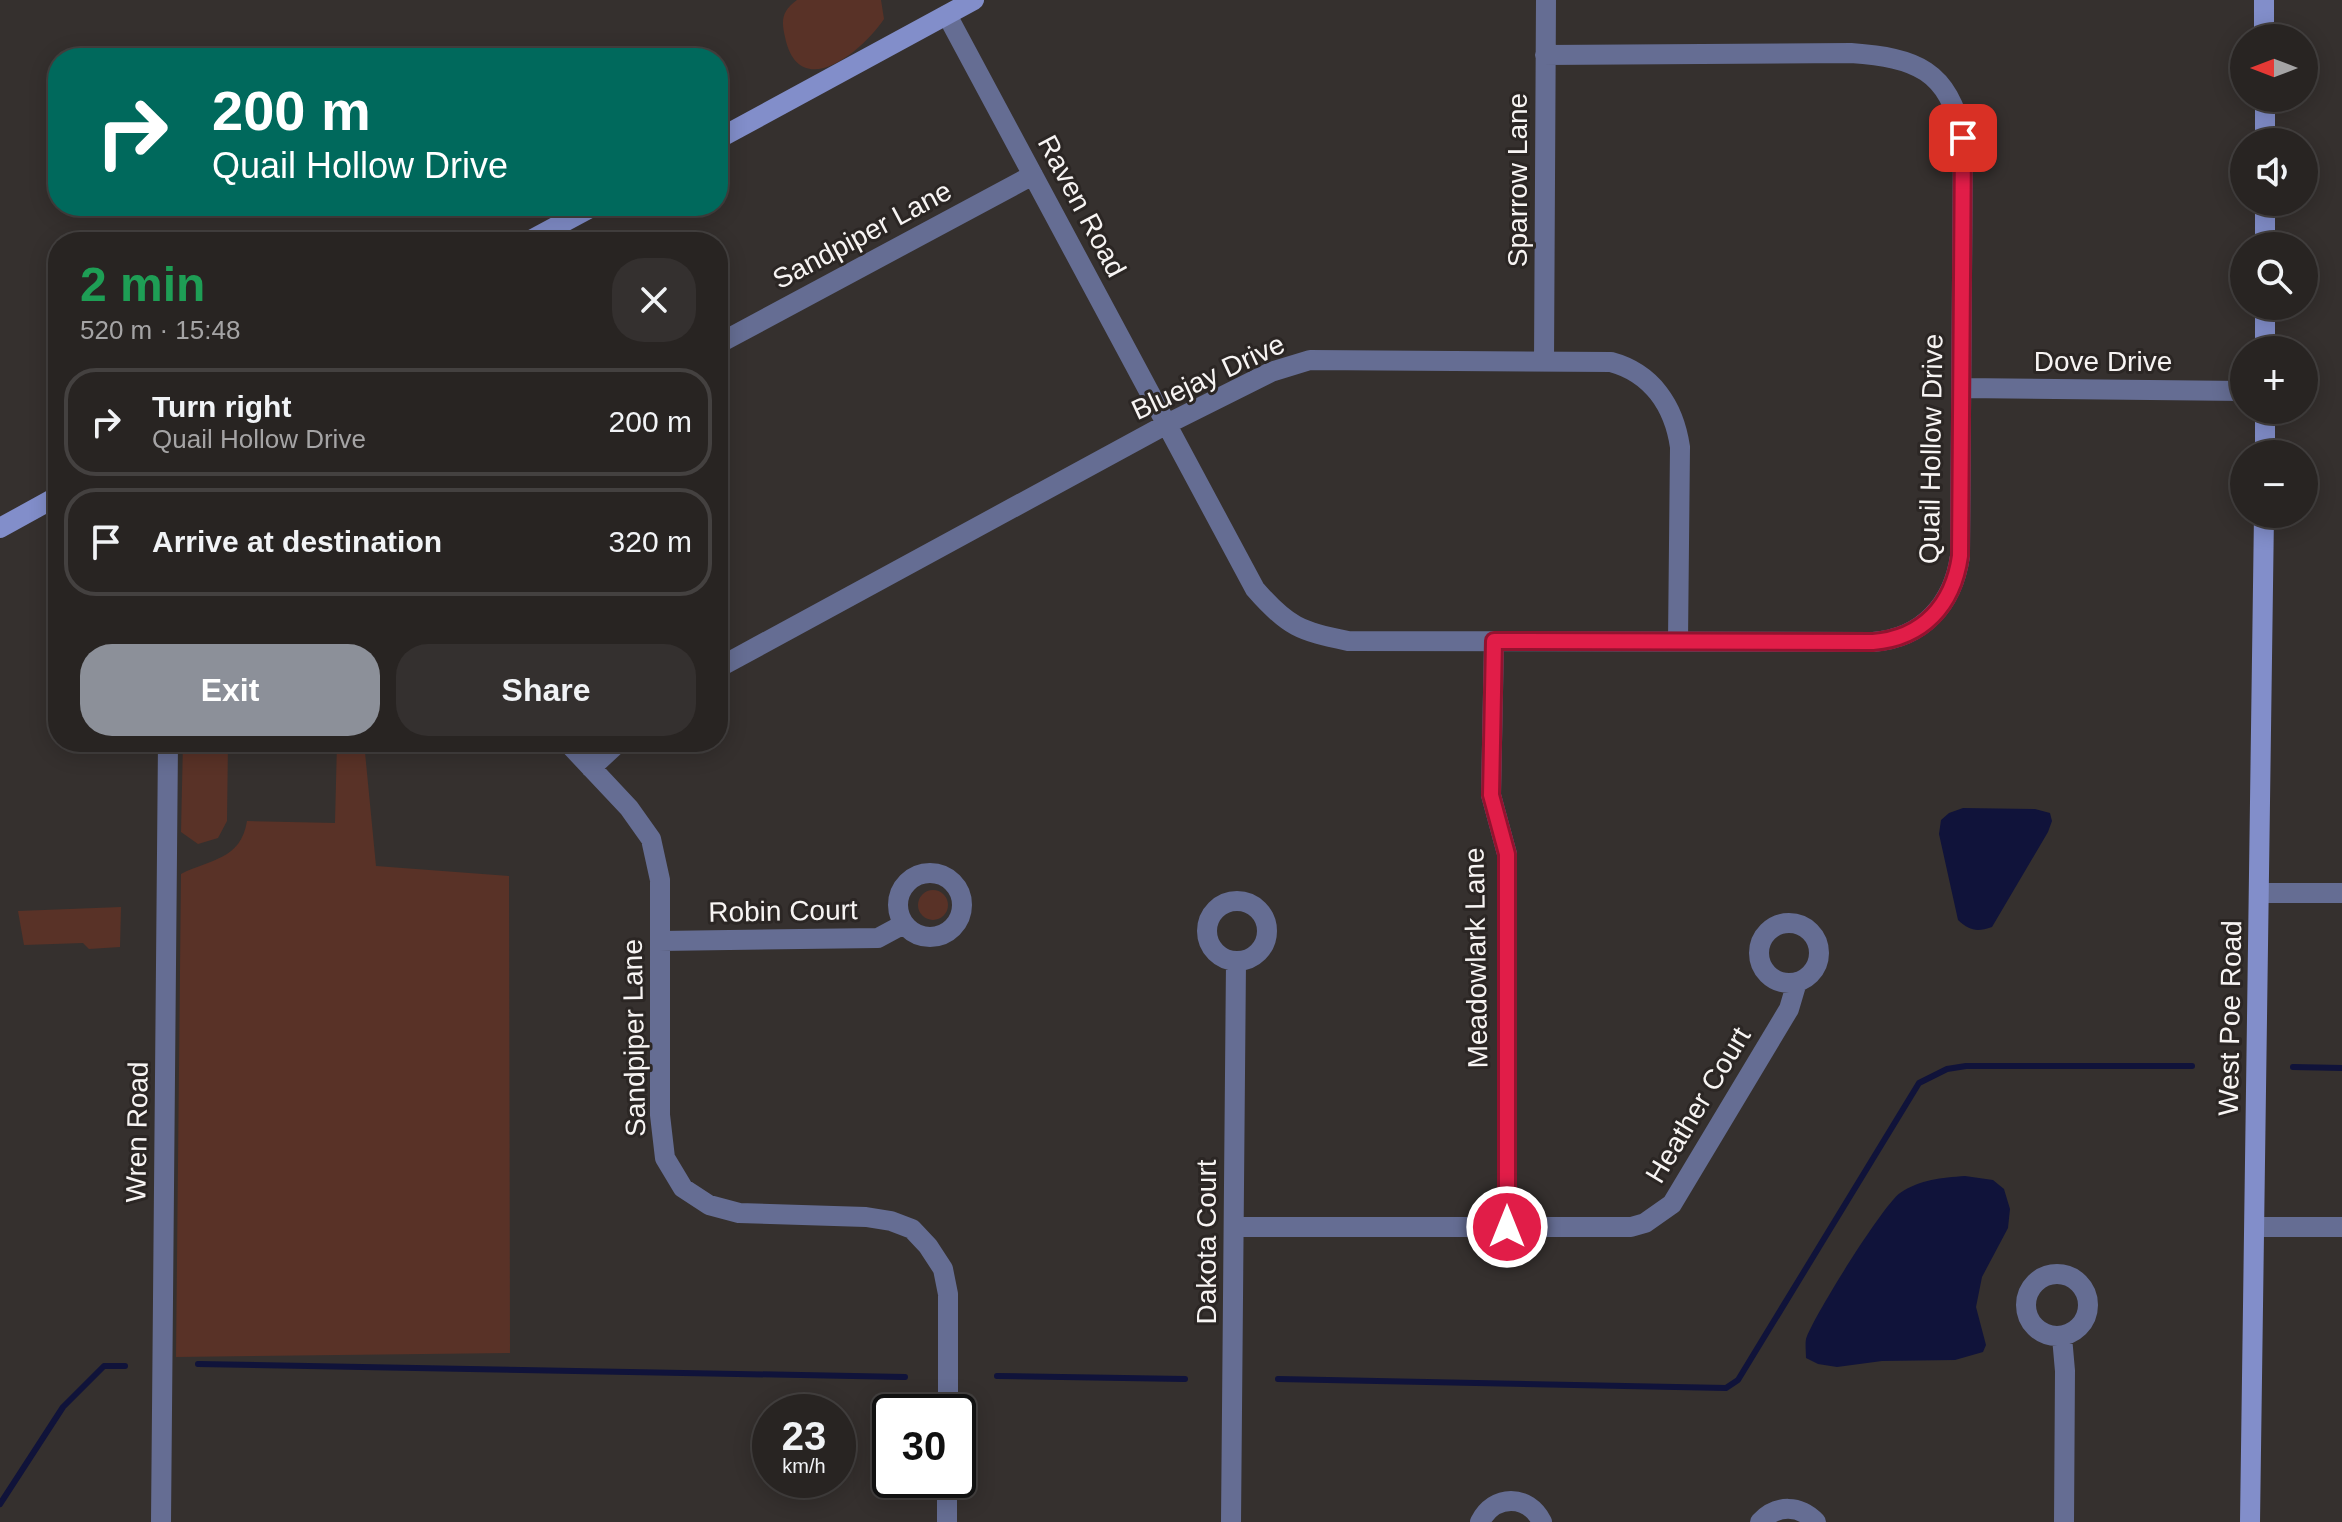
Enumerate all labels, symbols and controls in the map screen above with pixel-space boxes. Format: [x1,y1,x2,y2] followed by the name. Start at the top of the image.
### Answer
[2230,24,2318,112] north arrow
[2230,24,2318,528] map controls
[212,79,371,142] text: 200 m
[80,80,184,184] icon: right
[1502,93,1533,267] street label: Sparrow Lane
[1929,104,1997,172] pin
[1941,116,1985,160] icon: arrive
[2230,128,2318,216] button: sound
[1032,130,1132,282] street label: Raven Road
[212,145,508,186] text: Quail Hollow Drive
[767,175,957,295] street label: Sandpiper Lane
[2230,232,2318,320] button: search
[80,258,205,311] text: 2 min
[612,258,696,342] button: close
[80,315,240,345] text: 520 m · 15:48
[1127,328,1289,426] street label: Bluejay Drive
[1913,334,1949,564] street label: Quail Hollow Drive
[2230,336,2318,424] button: +
[2034,346,2172,377] street label: Dove Drive
[152,390,291,423] text: Turn right
[84,400,128,444] icon: right
[609,405,692,438] text: 200 m
[152,424,366,454] text: Quail Hollow Drive
[2230,440,2318,528] button: −
[84,520,128,564] icon: arrive
[152,525,442,558] text: Arrive at destination
[609,525,692,558] text: 320 m
[80,644,380,736] button: Exit
[396,644,696,736] button: Share
[1459,847,1493,1069] street label: Meadowlark Lane
[708,894,858,928] street label: Robin Court
[2213,920,2247,1116] street label: West Poe Road
[617,939,651,1137] street label: Sandpiper Lane
[1639,1021,1757,1188] street label: Heather Court
[120,1061,154,1203] street label: Wren Road
[1191,1159,1222,1324] street label: Dakota Court
[1465,1185,1549,1269] position arrow
[872,1394,976,1498] speed limit sign: 30
[782,1414,826,1458] text: 23
[782,1455,826,1477] text: km/h

